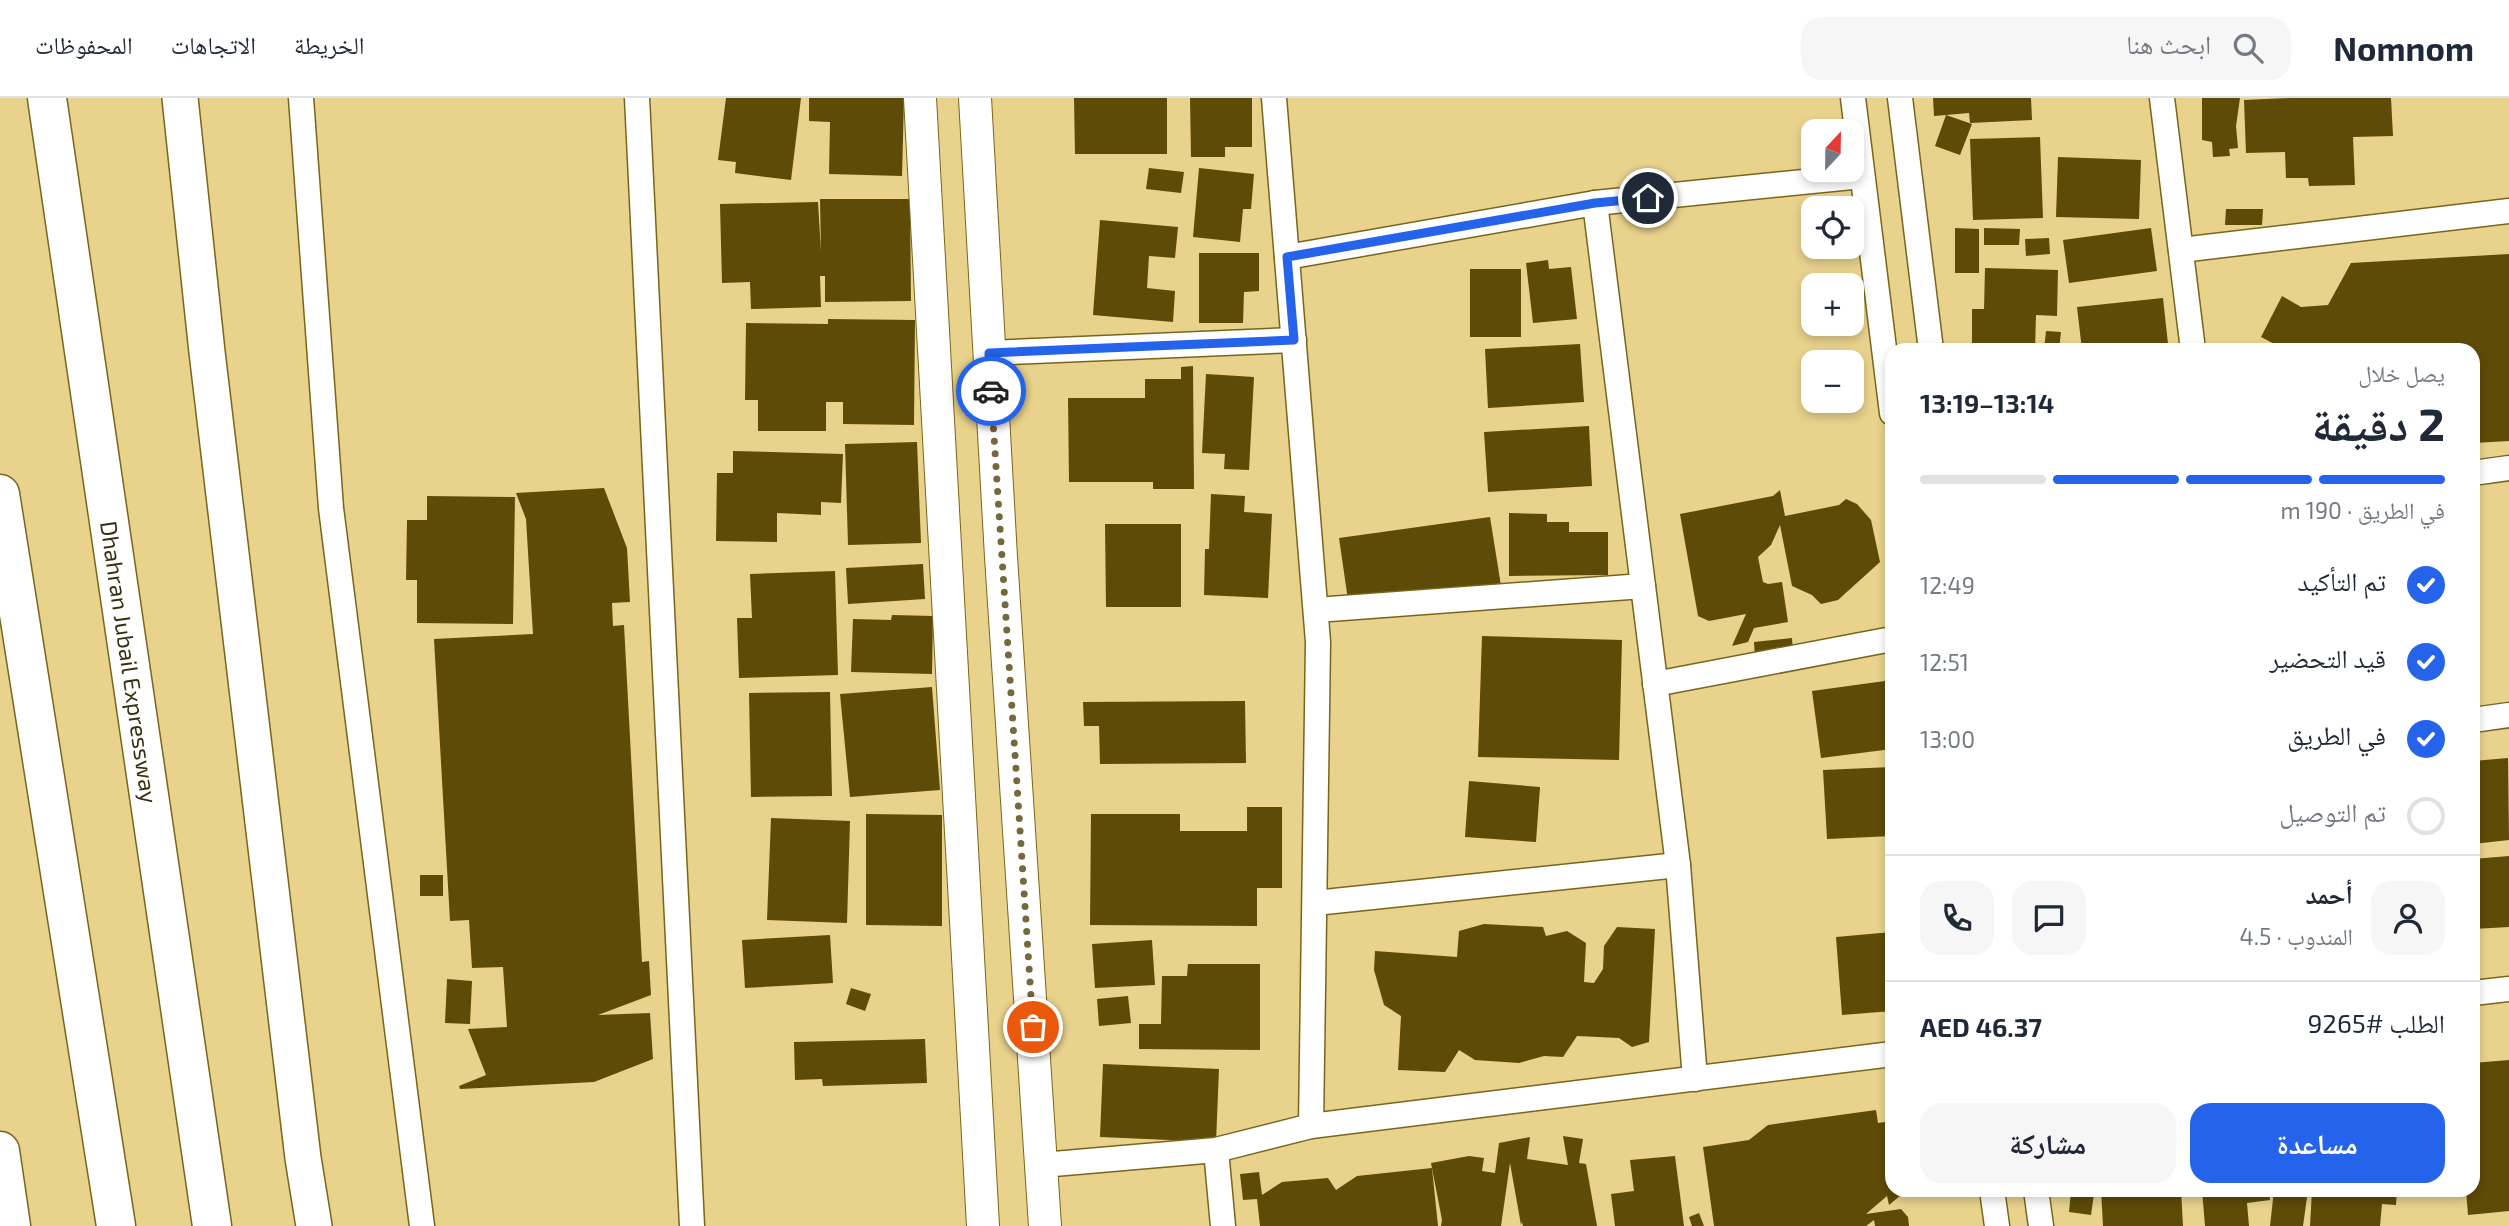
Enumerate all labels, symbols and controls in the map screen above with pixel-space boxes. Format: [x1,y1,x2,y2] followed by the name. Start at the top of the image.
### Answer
[1801,17,2291,80] search box
[2126,28,2211,59] text: ابحث هنا
[2333,28,2474,68] text: Nomnom
[2229,29,2267,67] icon: search
[35,30,133,59] text: المحفوظات
[171,30,256,59] text: الاتجاهات
[294,30,365,59] text: الخريطة
[1801,119,1864,182] north arrow
[1801,119,1864,413] map controls
[1618,168,1678,228] pin
[1629,179,1667,217] icon: home
[1801,196,1864,259] button: locate
[1801,273,1864,336] button: +
[1801,350,1864,413] button: −
[956,356,1026,426] courier
[2358,359,2445,387] text: يصل خلال
[972,372,1010,410] icon: car
[1920,387,2054,418] text: 13:14–13:19
[2312,395,2445,450] text: 2 دقيقة
[2280,496,2445,524] text: في الطريق · 190 m
[95,519,164,805] street label: Dhahran Jubail Expressway
[2297,565,2386,596] text: تم التأكيد
[2407,566,2445,604] icon: check
[1920,571,1975,599] text: 12:49
[2269,642,2386,673] text: قيد التحضير
[2407,643,2445,681] icon: check
[1920,648,1969,676] text: 12:51
[2287,719,2386,750] text: في الطريق
[2407,720,2445,758] icon: check
[1920,725,1975,753] text: 13:00
[2279,796,2386,827] text: تم التوصيل
[2305,878,2353,909] text: أحمد
[1920,881,1994,955] button: phone
[2012,881,2086,955] button: chat
[2371,881,2445,955] button: person
[2240,922,2353,950] text: المندوب · 4.5
[1003,997,1063,1057] pin
[2307,1007,2445,1038] text: الطلب #9265
[1014,1008,1052,1046] icon: bag
[1920,1011,2042,1042] text: AED 46.37
[1920,1103,2176,1183] button: مشاركة
[2190,1103,2445,1183] button: مساعدة

